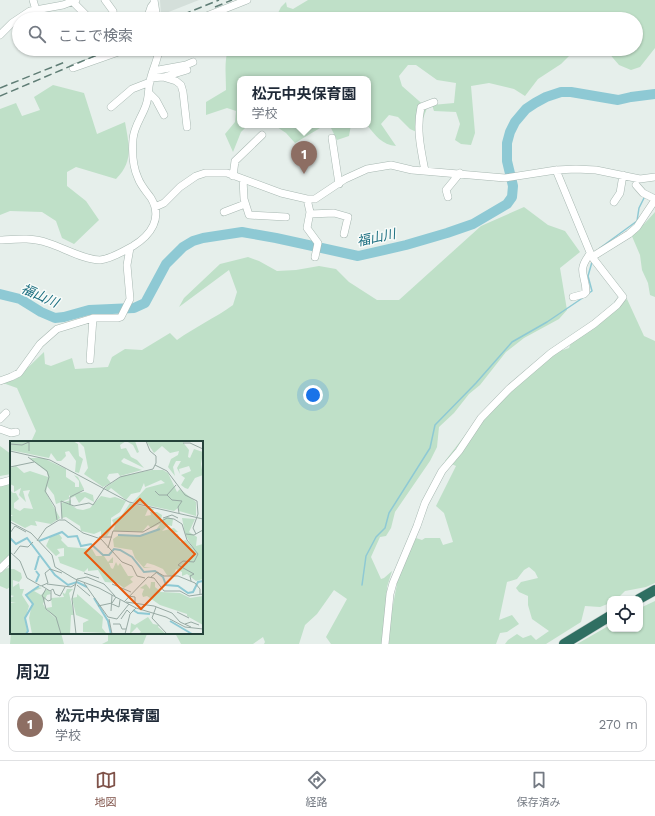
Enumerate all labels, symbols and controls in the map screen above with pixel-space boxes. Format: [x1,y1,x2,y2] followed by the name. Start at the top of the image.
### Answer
[12,12,643,56] search box
[26,23,48,45] icon: search
[58,27,133,45] text: ここで検索
[237,76,371,128] popup
[251,85,357,103] text: 松元中央保育園
[251,106,278,121] text: 学校
[291,141,317,174] pin: 1
[355,226,399,249] water label: 福山川
[19,281,62,311] water label: 福山川
[303,385,323,405] your location
[10,441,203,634] inset map
[607,596,643,632] map controls
[607,596,643,632] button: locate
[16,662,50,682] text: 周辺
[55,707,160,725] text: 松元中央保育園
[27,717,33,732] text: 1
[599,717,638,732] text: 270 m
[55,728,81,743] text: 学校
[95,769,117,809] tab: 地図
[306,769,328,809] tab: 経路
[517,769,561,809] tab: 保存済み

